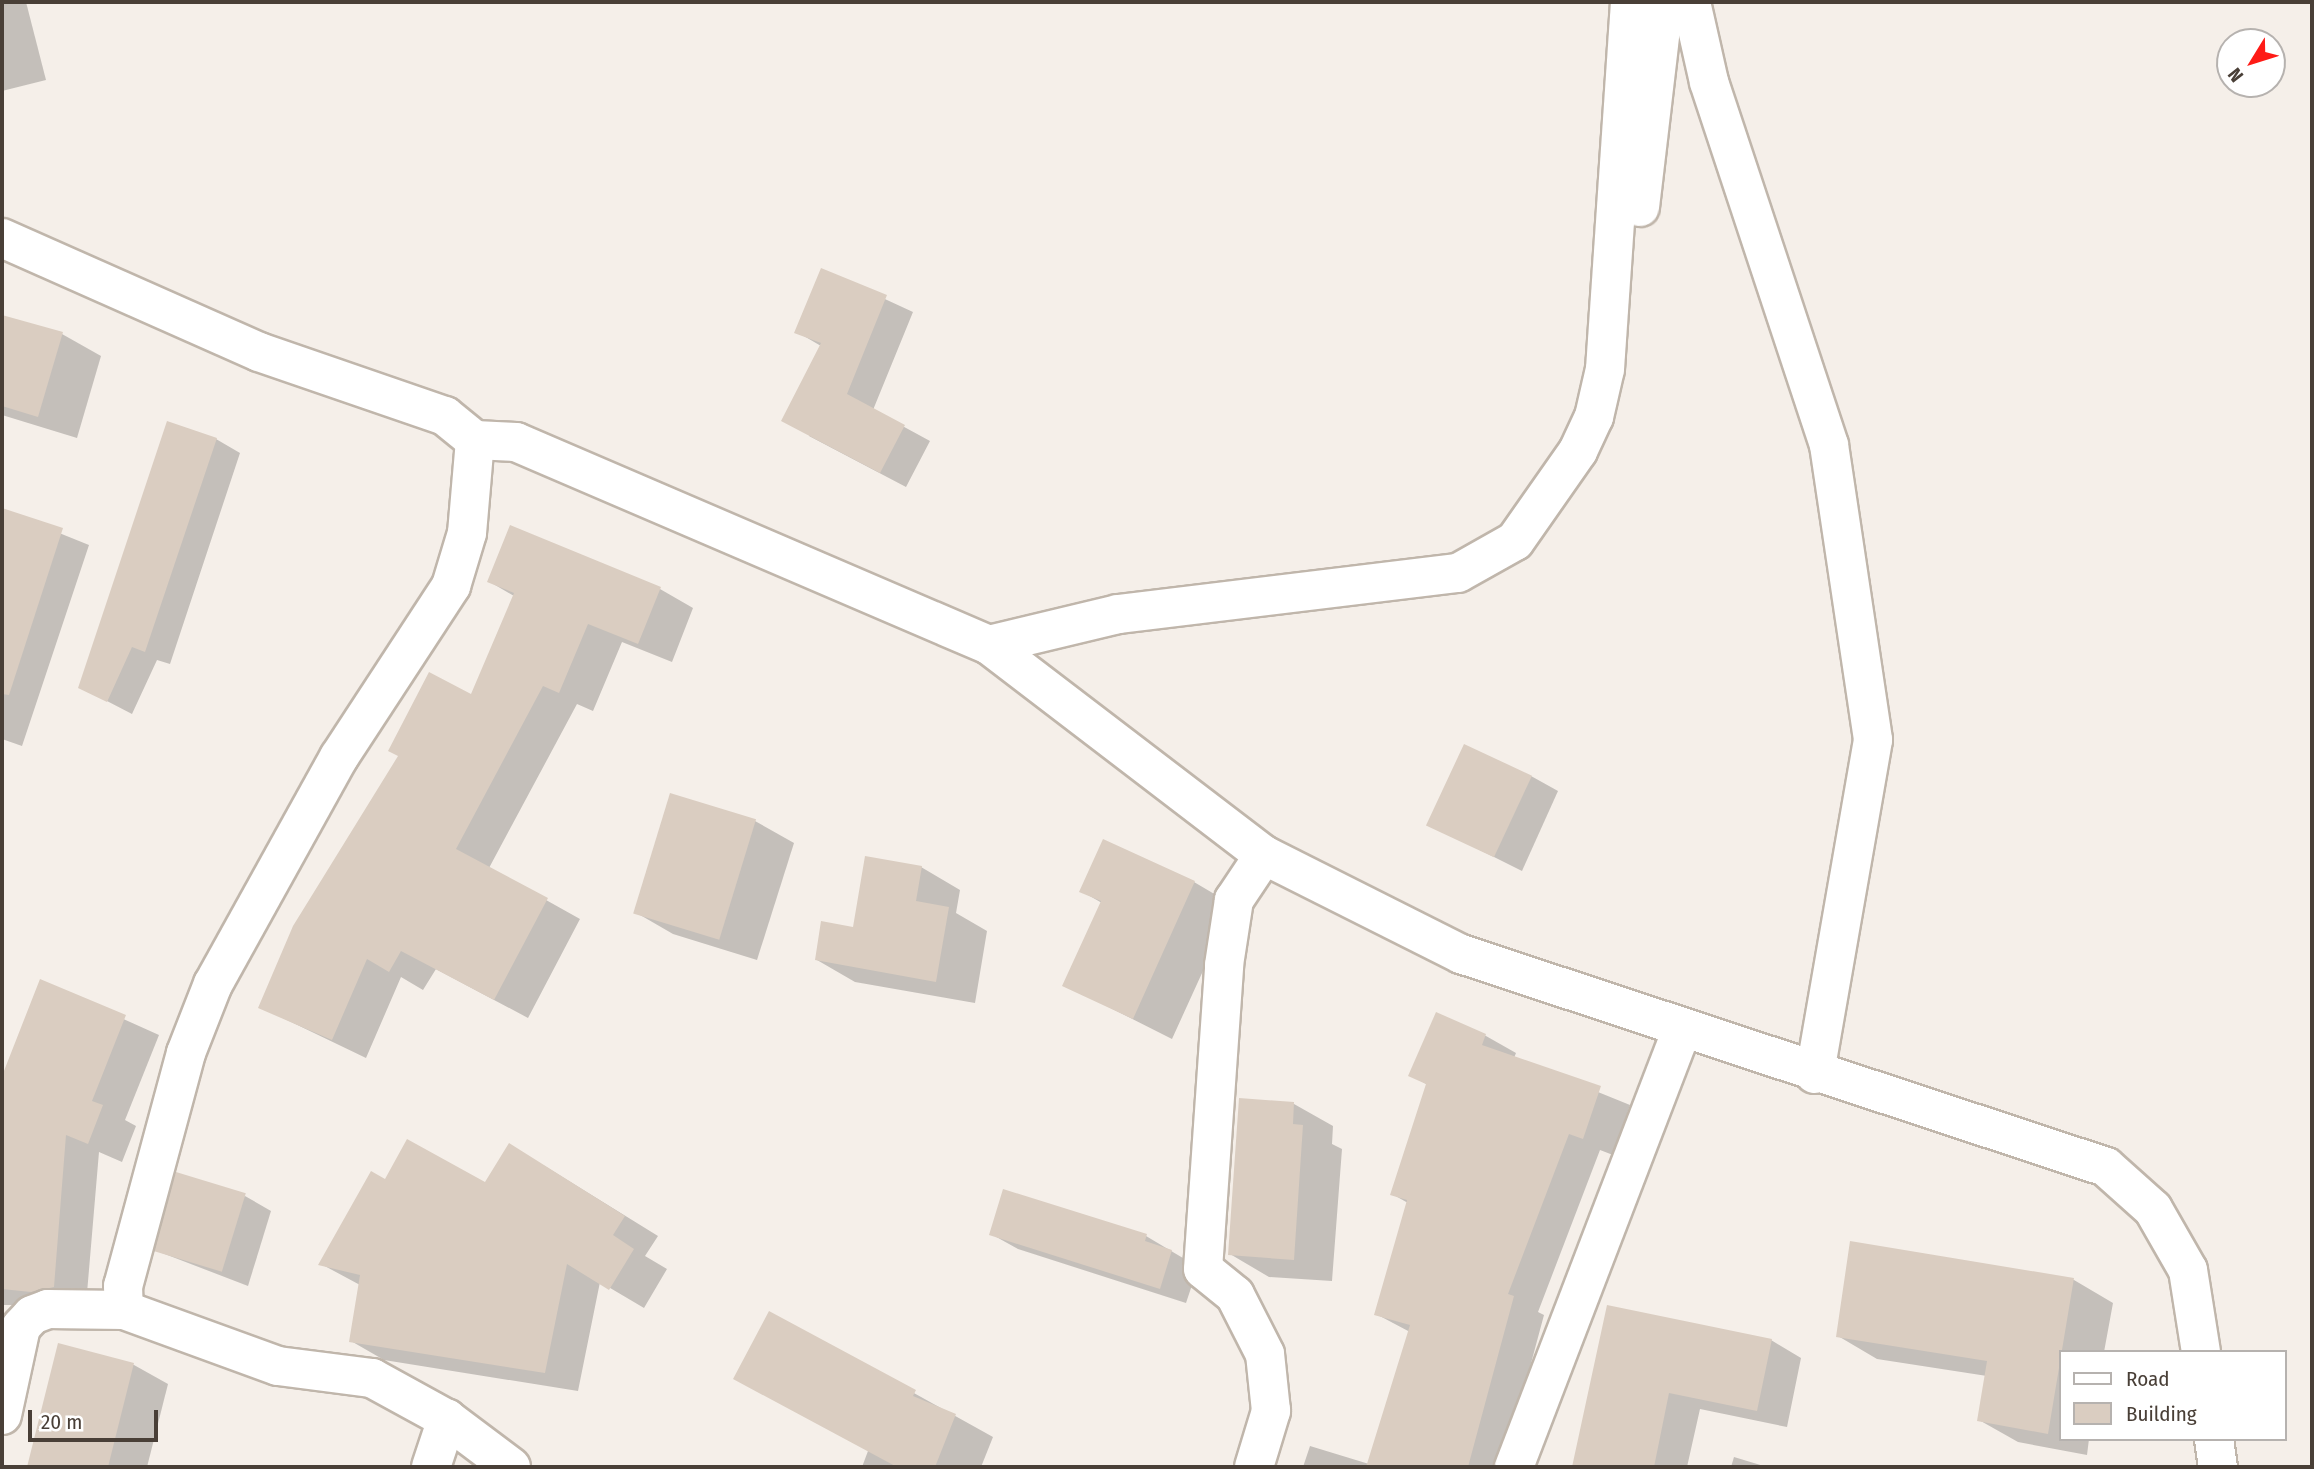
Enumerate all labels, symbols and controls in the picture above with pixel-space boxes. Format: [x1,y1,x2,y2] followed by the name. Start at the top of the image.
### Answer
[2216,28,2286,98] north arrow
[2223,63,2248,87] text: N
[2058,1350,2286,1441] legend
[2126,1366,2170,1392] text: Road
[32,1396,161,1440] scale bar
[2126,1401,2197,1427] text: Building
[41,1409,82,1435] text: 20 m

